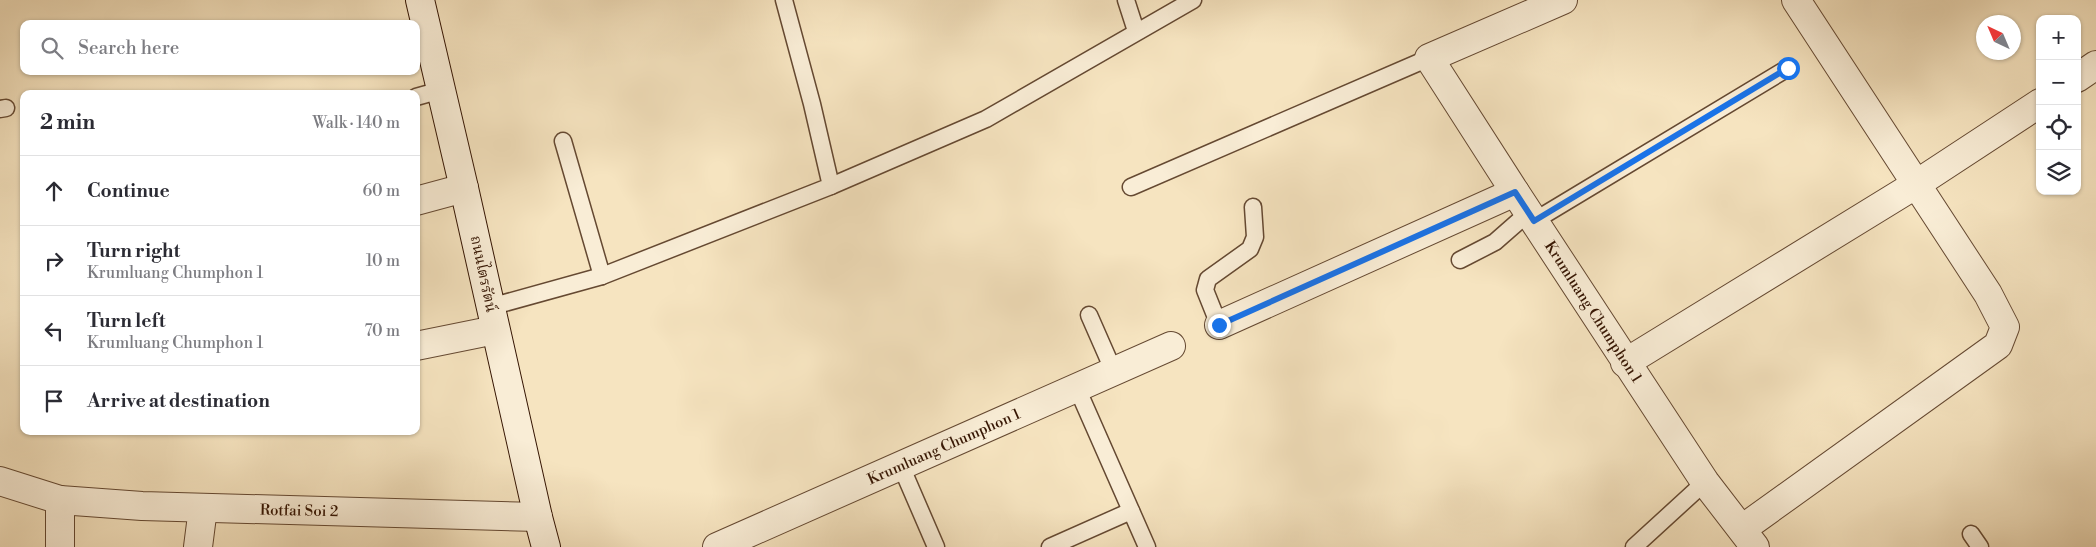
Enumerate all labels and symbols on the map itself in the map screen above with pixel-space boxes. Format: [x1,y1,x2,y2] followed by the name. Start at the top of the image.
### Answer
[1976,15,2021,60] north arrow
[1777,57,1800,80] route start
[466,233,502,314] street label: ถนนไตรรัตน์
[1540,237,1646,387] street label: Krumluang Chumphon 1
[1208,314,1231,337] route end
[865,404,1024,489] street label: Krumluang Chumphon 1
[260,501,338,521] street label: Rotfai Soi 2

